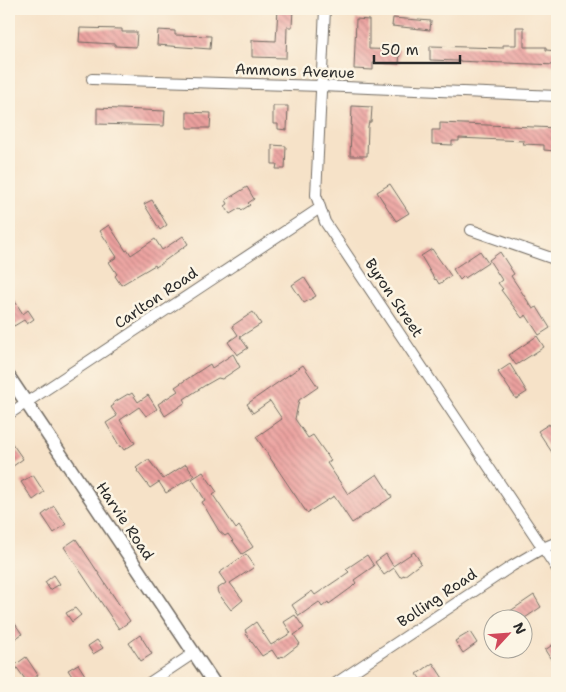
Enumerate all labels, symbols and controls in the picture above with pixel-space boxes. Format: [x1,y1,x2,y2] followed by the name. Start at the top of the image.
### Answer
[374,32,460,64] scale bar
[381,40,419,60] text: 50 m
[235,59,355,83] street label: Ammons Avenue
[360,255,428,341] street label: Byron Street
[111,263,202,333] street label: Carlton Road
[91,478,159,564] street label: Harvie Road
[393,564,481,632] street label: Bolling Road
[484,610,534,660] north arrow
[509,619,530,637] text: N

